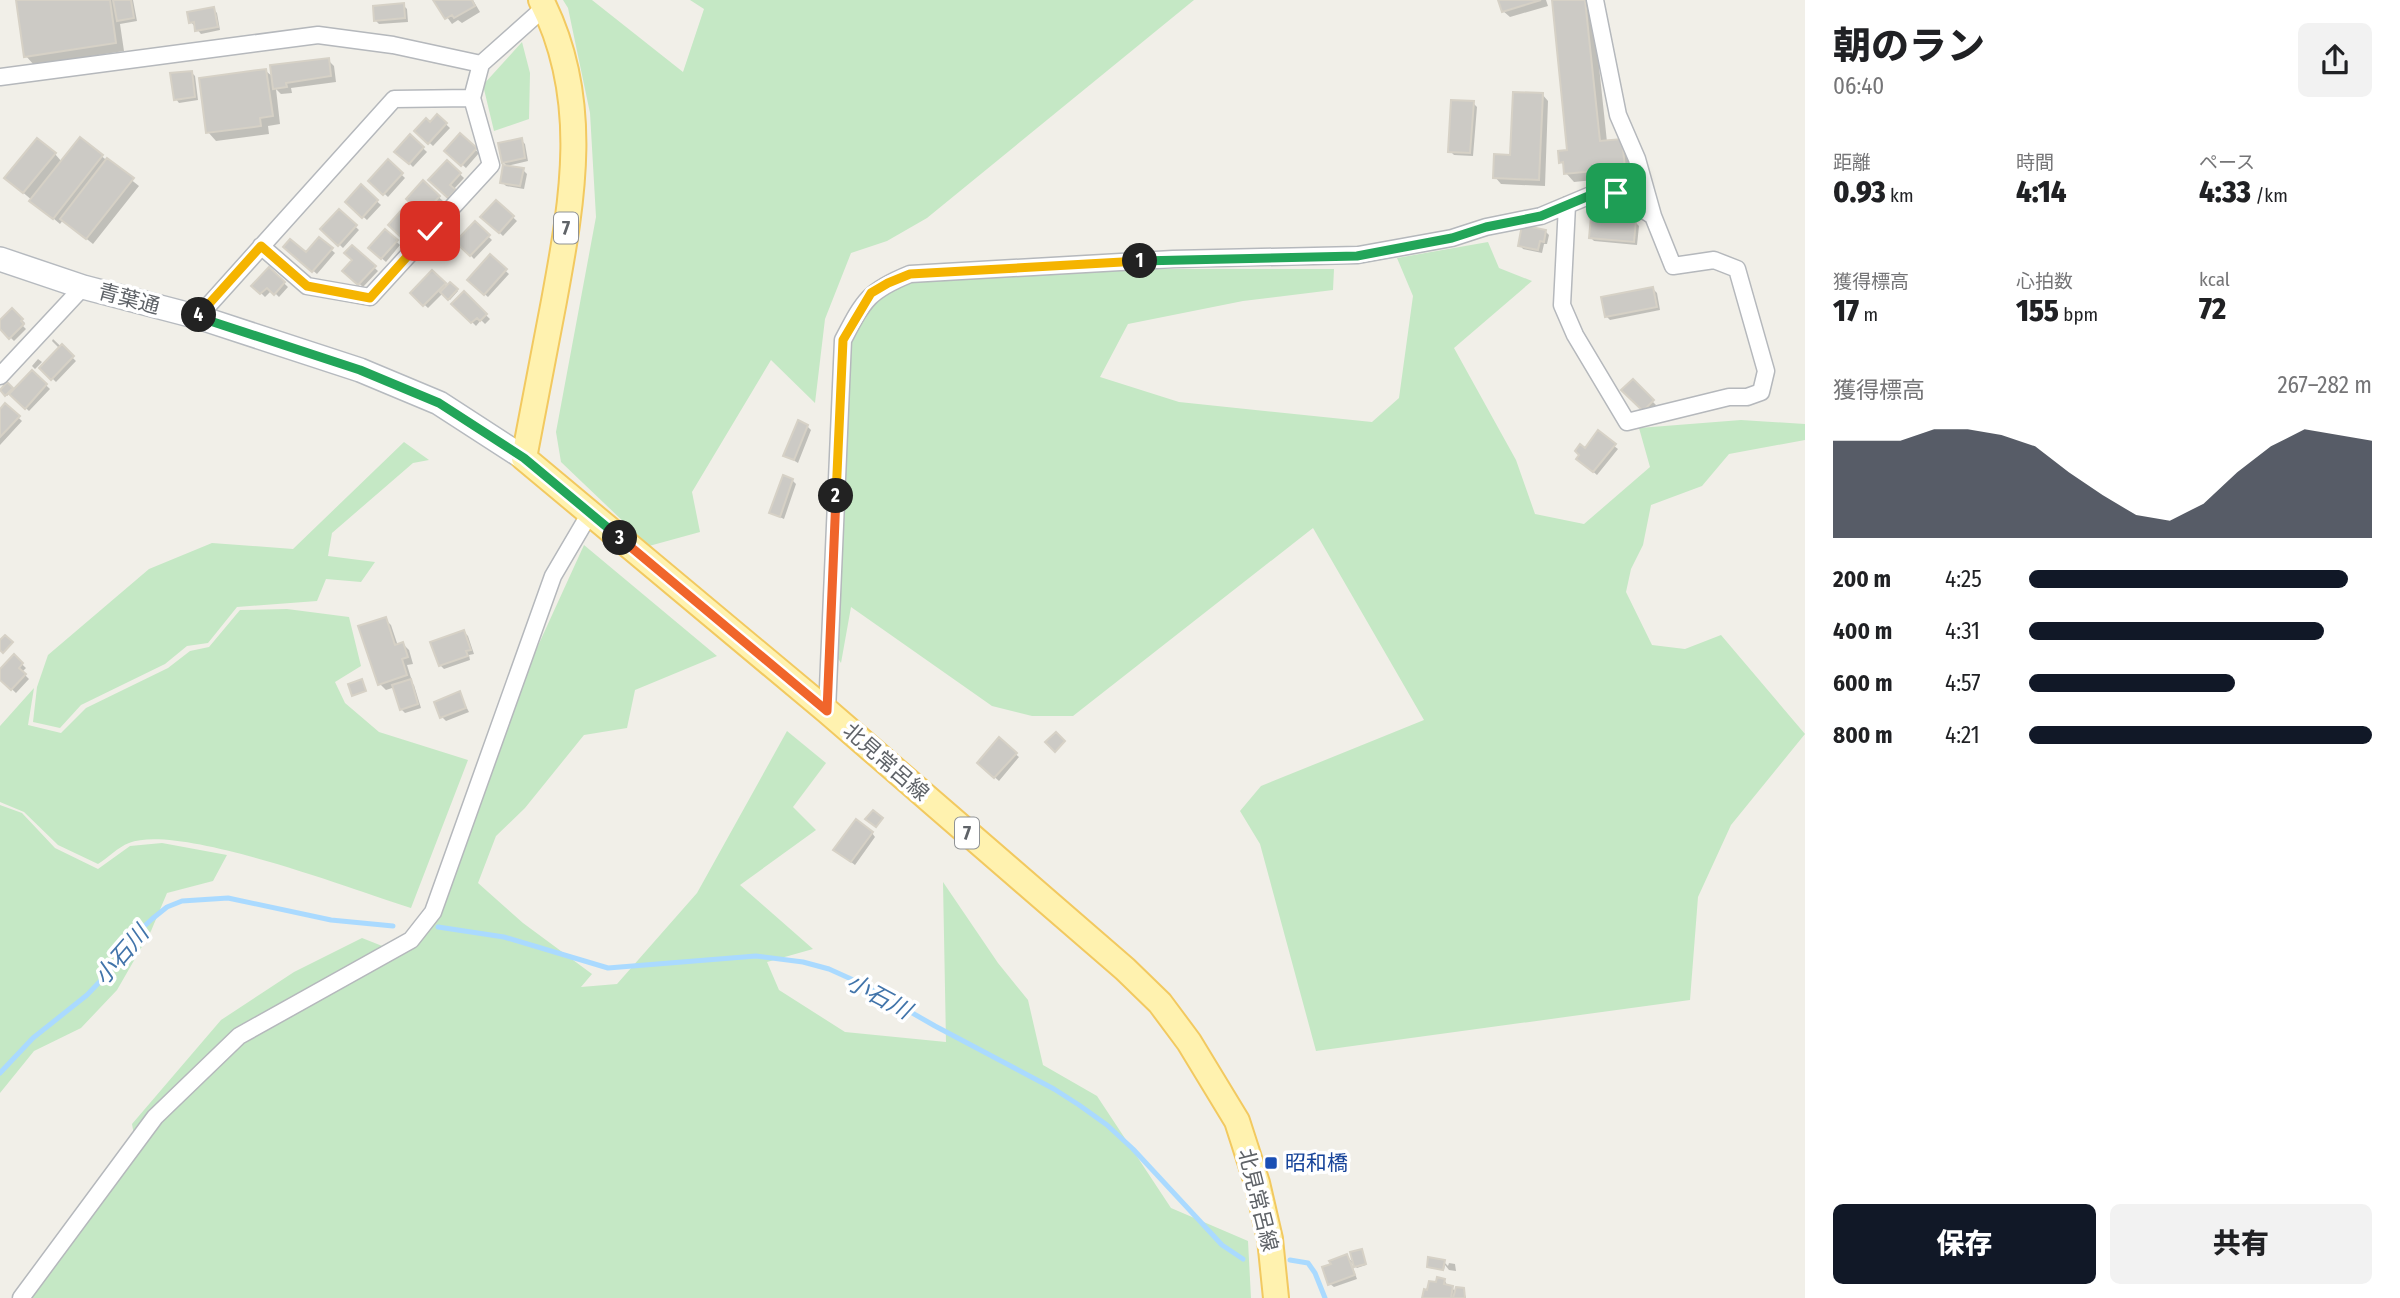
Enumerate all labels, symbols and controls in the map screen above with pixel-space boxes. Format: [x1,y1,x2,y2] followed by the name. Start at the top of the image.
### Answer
[1833,23,1985,69] text: 朝のラン
[2298,23,2372,97] button: share
[1833,72,1884,100] text: 06:40
[1833,151,1871,174] text: 距離
[2016,151,2054,174] text: 時間
[2199,151,2255,174] text: ペース
[1586,163,1646,223] pin
[1597,174,1635,212] icon: arrive
[1833,174,1886,210] text: 0.93
[2016,174,2066,210] text: 4:14
[2199,174,2251,210] text: 4:33
[1886,184,1914,207] text: km
[2251,184,2288,207] text: /km
[400,201,460,261] pin
[411,212,449,250] icon: check
[554,212,578,244] road number: 7
[1122,244,1158,278] pin: 1
[1135,249,1144,272] text: 1
[2199,268,2230,291] text: kcal
[1833,270,1909,293] text: 獲得標高
[2016,270,2073,293] text: 心拍数
[95,278,163,320] street label: 青葉通
[2199,291,2226,327] text: 72
[1833,293,1859,329] text: 17
[2016,293,2059,329] text: 155
[182,298,216,332] pin: 4
[194,303,203,326] text: 4
[1859,303,1878,326] text: m
[2059,303,2098,326] text: bpm
[2277,371,2372,399] text: 267–282 m
[1833,376,1925,404] text: 獲得標高
[818,478,854,514] pin: 2
[831,484,840,507] text: 2
[602,520,638,556] pin: 3
[615,526,624,549] text: 3
[1833,565,1891,593] text: 200 m
[1945,565,1982,593] text: 4:25
[1833,617,1892,645] text: 400 m
[1945,617,1980,645] text: 4:31
[1833,669,1892,697] text: 600 m
[1945,669,1981,697] text: 4:57
[838,718,934,806] street label: 北見常呂線
[1833,721,1893,749] text: 800 m
[1945,721,1980,749] text: 4:21
[955,818,979,848] road number: 7
[88,918,156,990] water label: 小石川
[842,967,919,1026] water label: 小石川
[1233,1146,1283,1254] street label: 北見常呂線
[1285,1150,1348,1176] place label: 昭和橋
[1263,1155,1279,1171] marker: 昭和橋
[1833,1204,2096,1284] button: 保存
[2110,1204,2372,1284] button: 共有

